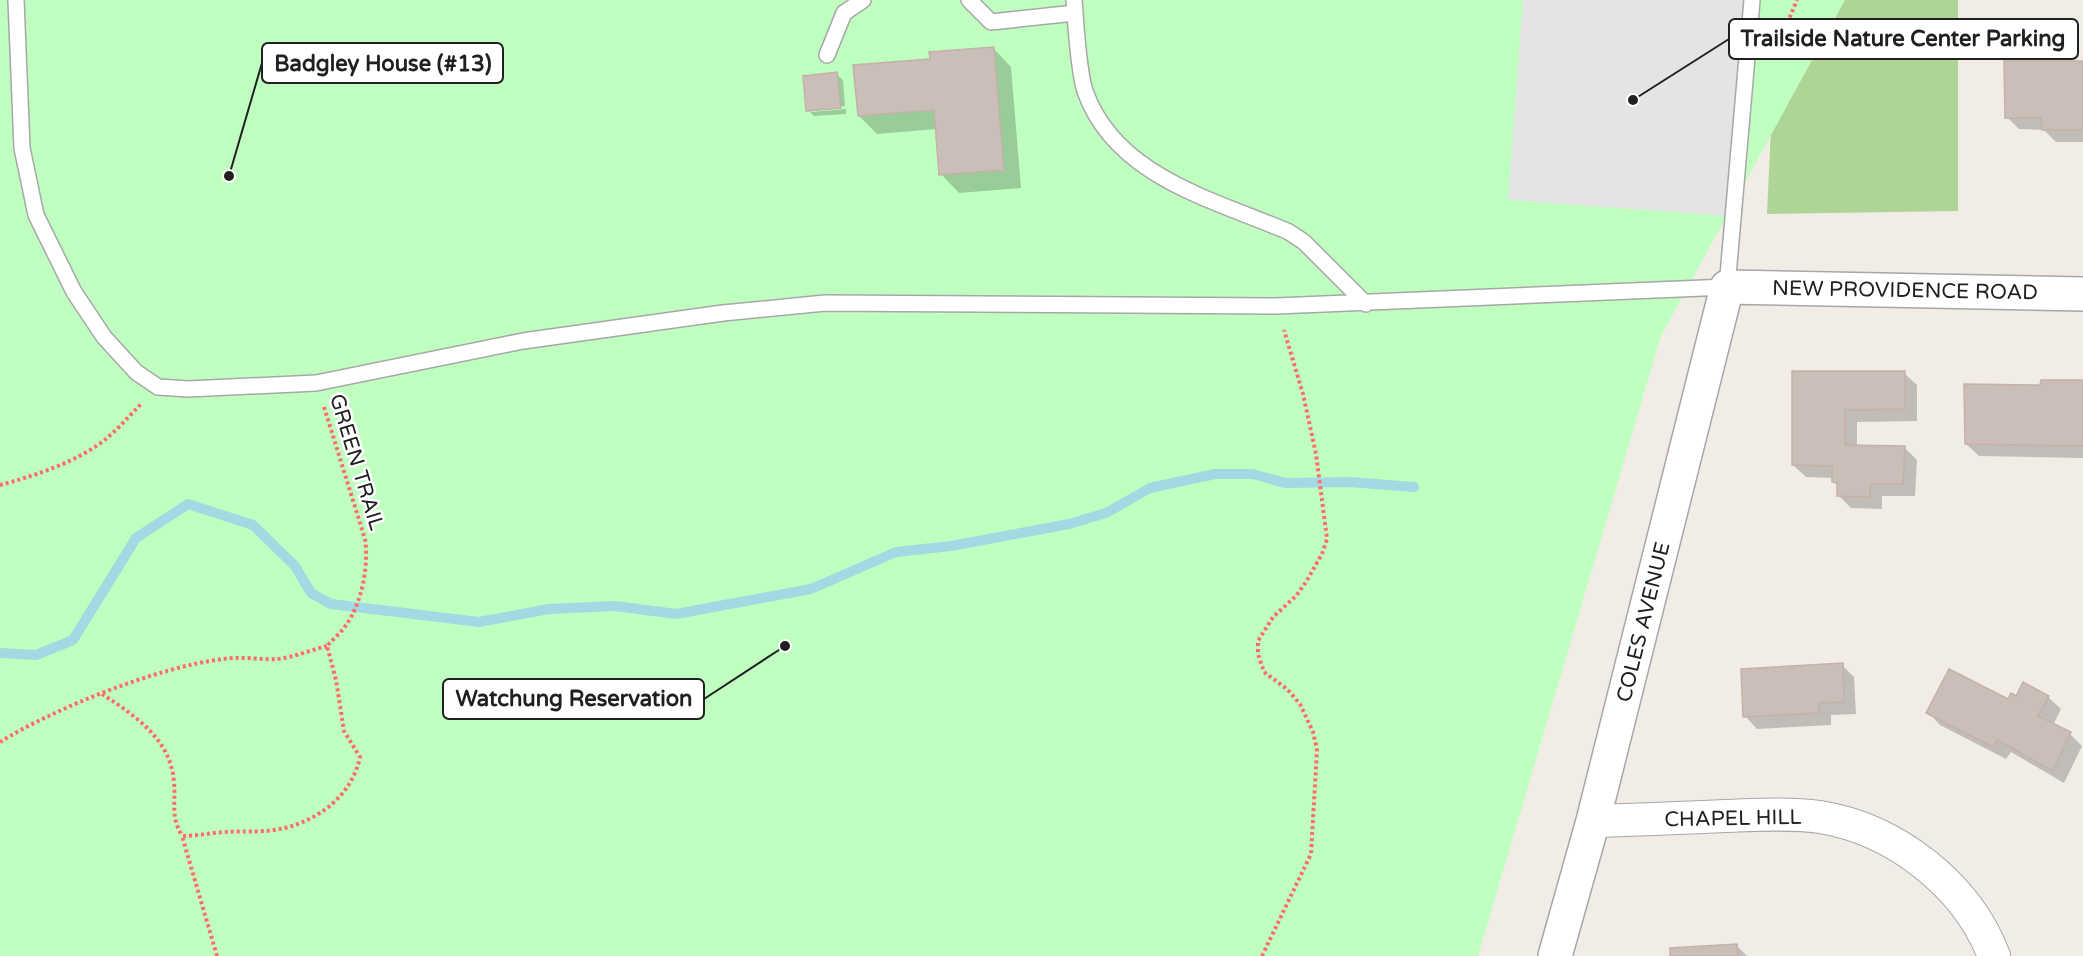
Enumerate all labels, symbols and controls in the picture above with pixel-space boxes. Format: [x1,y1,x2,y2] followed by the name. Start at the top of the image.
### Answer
[1729,19,2078,59] callout: Trailside Nature Center Parking
[1740,26,2065,52] text: Trailside Nature Center Parking
[262,43,503,83] callout: Badgley House (#13)
[274,51,492,77] text: Badgley House (#13)
[1772,276,2038,305] street label: NEW PROVIDENCE ROAD
[324,391,389,533] street label: GREEN TRAIL
[1612,540,1675,705] street label: COLES AVENUE
[443,679,704,719] callout: Watchung Reservation
[456,686,693,712] text: Watchung Reservation
[1664,805,1802,832] street label: CHAPEL HILL

